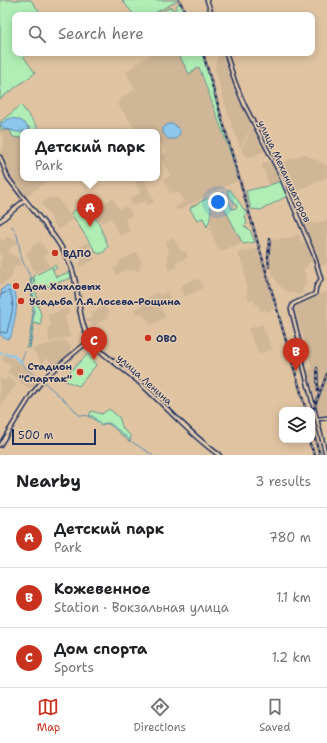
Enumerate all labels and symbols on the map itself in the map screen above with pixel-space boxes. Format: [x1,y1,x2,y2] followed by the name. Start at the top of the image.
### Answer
[255,118,314,224] street label: улица Механизаторов
[208,192,228,212] your location
[77,194,103,227] pin: A
[63,247,91,260] place label: ВДПО
[50,248,60,258] marker: ВДПО
[24,280,101,293] place label: Дом Хохловых
[11,281,21,291] marker: Дом Хохловых
[29,295,181,308] place label: Усадьба Л.А.Лосева-Рощина
[16,296,26,306] marker: Усадьба Л.А.Лосева-Рощина
[81,327,107,360] pin: C
[156,332,177,345] place label: ОВО
[143,333,153,343] marker: ОВО
[283,338,309,371] pin: B
[114,351,176,408] street label: улица Ленина
[19,360,72,385] place label: Стадион "Спартак"
[75,367,85,377] marker: Стадион "Спартак"
[12,427,96,446] scale bar

